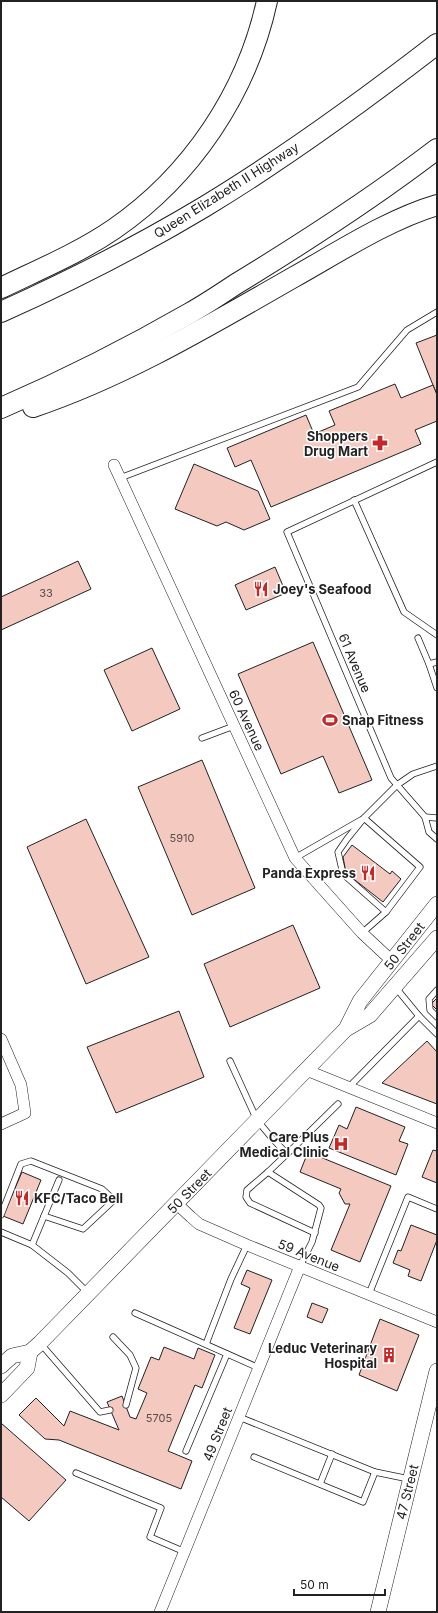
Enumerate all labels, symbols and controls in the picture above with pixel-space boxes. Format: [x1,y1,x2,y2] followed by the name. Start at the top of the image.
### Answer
[151,139,301,241] street label: Queen Elizabeth II Highway
[304,428,368,459] place label: Shoppers Drug Mart
[371,434,389,452] pharmacy icon: Shoppers Drug Mart
[252,580,270,598] restaurant icon: Joey's Seafood
[273,581,372,597] place label: Joey's Seafood
[39,586,53,600] house number: 33
[335,631,375,695] street label: 61 Avenue
[226,687,268,753] street label: 60 Avenue
[321,711,339,729] sports icon: Snap Fitness
[342,712,424,728] place label: Snap Fitness
[170,831,195,845] house number: 5910
[359,864,377,882] restaurant icon: Panda Express
[262,865,356,881] place label: Panda Express
[380,919,428,973] street label: 50 Street
[240,1129,329,1160] place label: Care Plus Medical Clinic
[332,1135,350,1153] hospital icon: Care Plus Medical Clinic
[164,1165,214,1217] street label: 50 Street
[13,1189,31,1207] restaurant icon: KFC/Taco Bell
[34,1190,123,1206] place label: KFC/Taco Bell
[276,1235,342,1275] street label: 59 Avenue
[268,1340,377,1371] place label: Leduc Veterinary Hospital
[380,1346,398,1364] building icon: Leduc Veterinary Hospital
[199,1405,235,1463] street label: 49 Street
[146,1411,172,1425] house number: 5705
[392,1463,422,1521] street label: 47 Street
[294,1571,385,1597] scale bar
[300,1577,329,1592] text: 50 m

